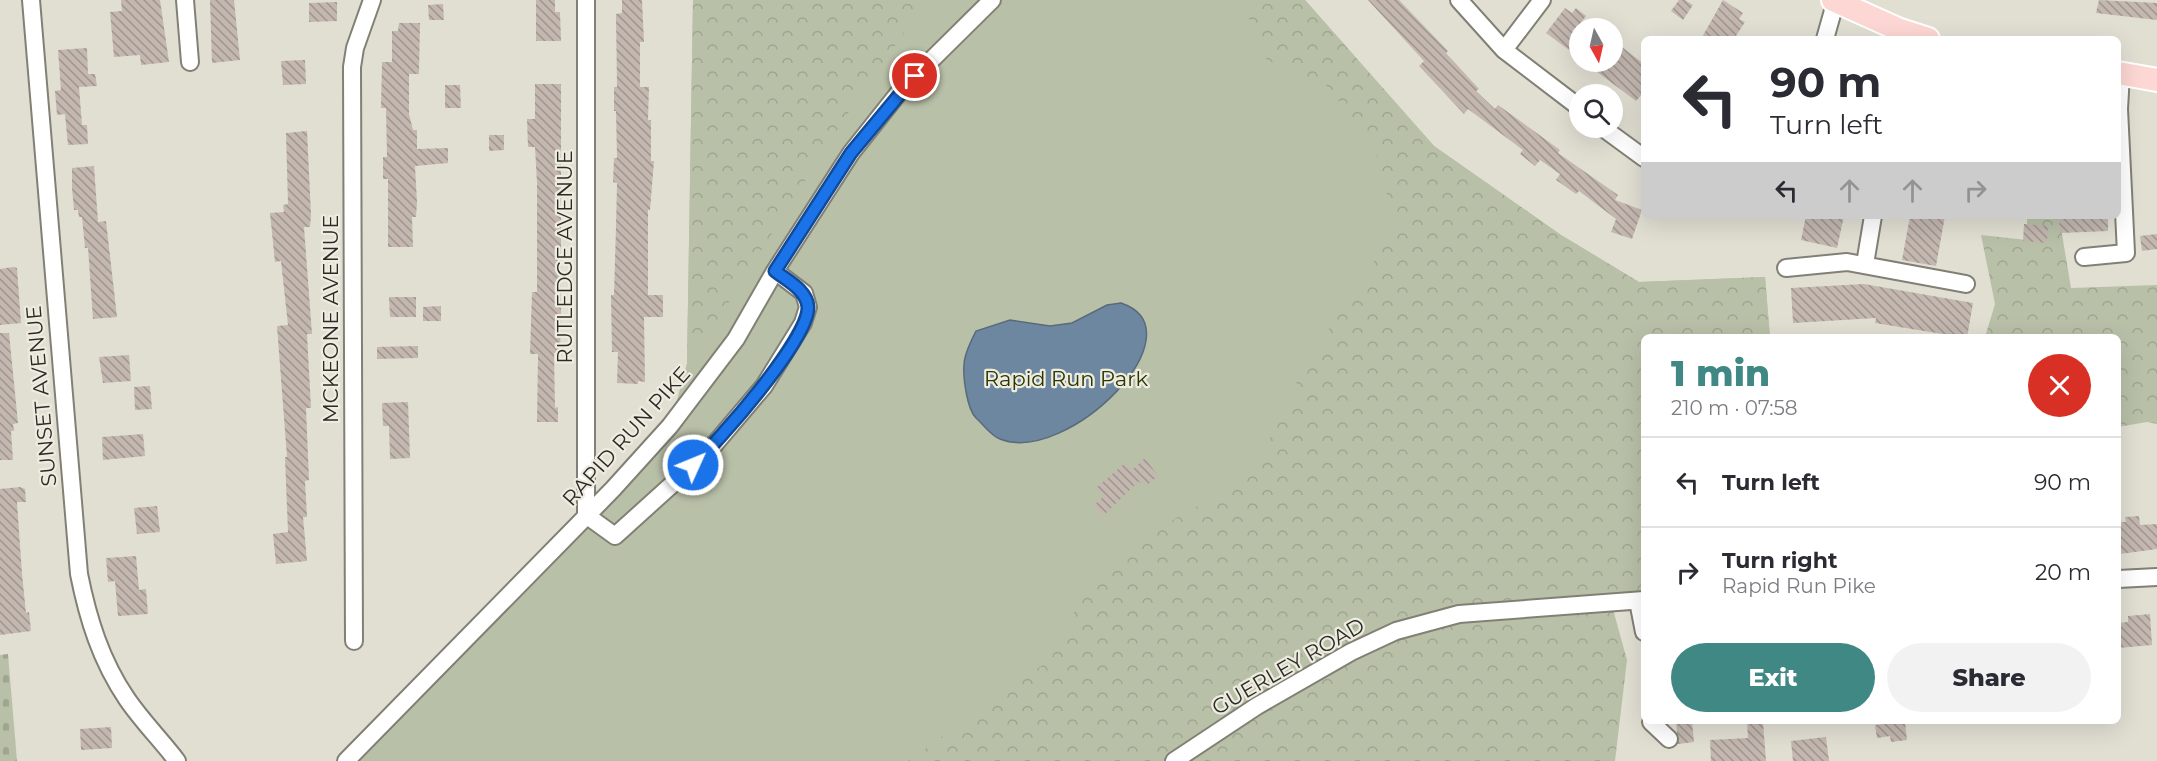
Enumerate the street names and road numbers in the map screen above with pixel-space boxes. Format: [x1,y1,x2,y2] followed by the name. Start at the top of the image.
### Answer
[552,150,577,364] street label: RUTLEDGE AVENUE
[318,215,343,423] street label: MCKEONE AVENUE
[21,304,61,488] street label: SUNSET AVENUE
[557,361,695,511] street label: RAPID RUN PIKE
[1207,612,1369,720] street label: GUERLEY ROAD

